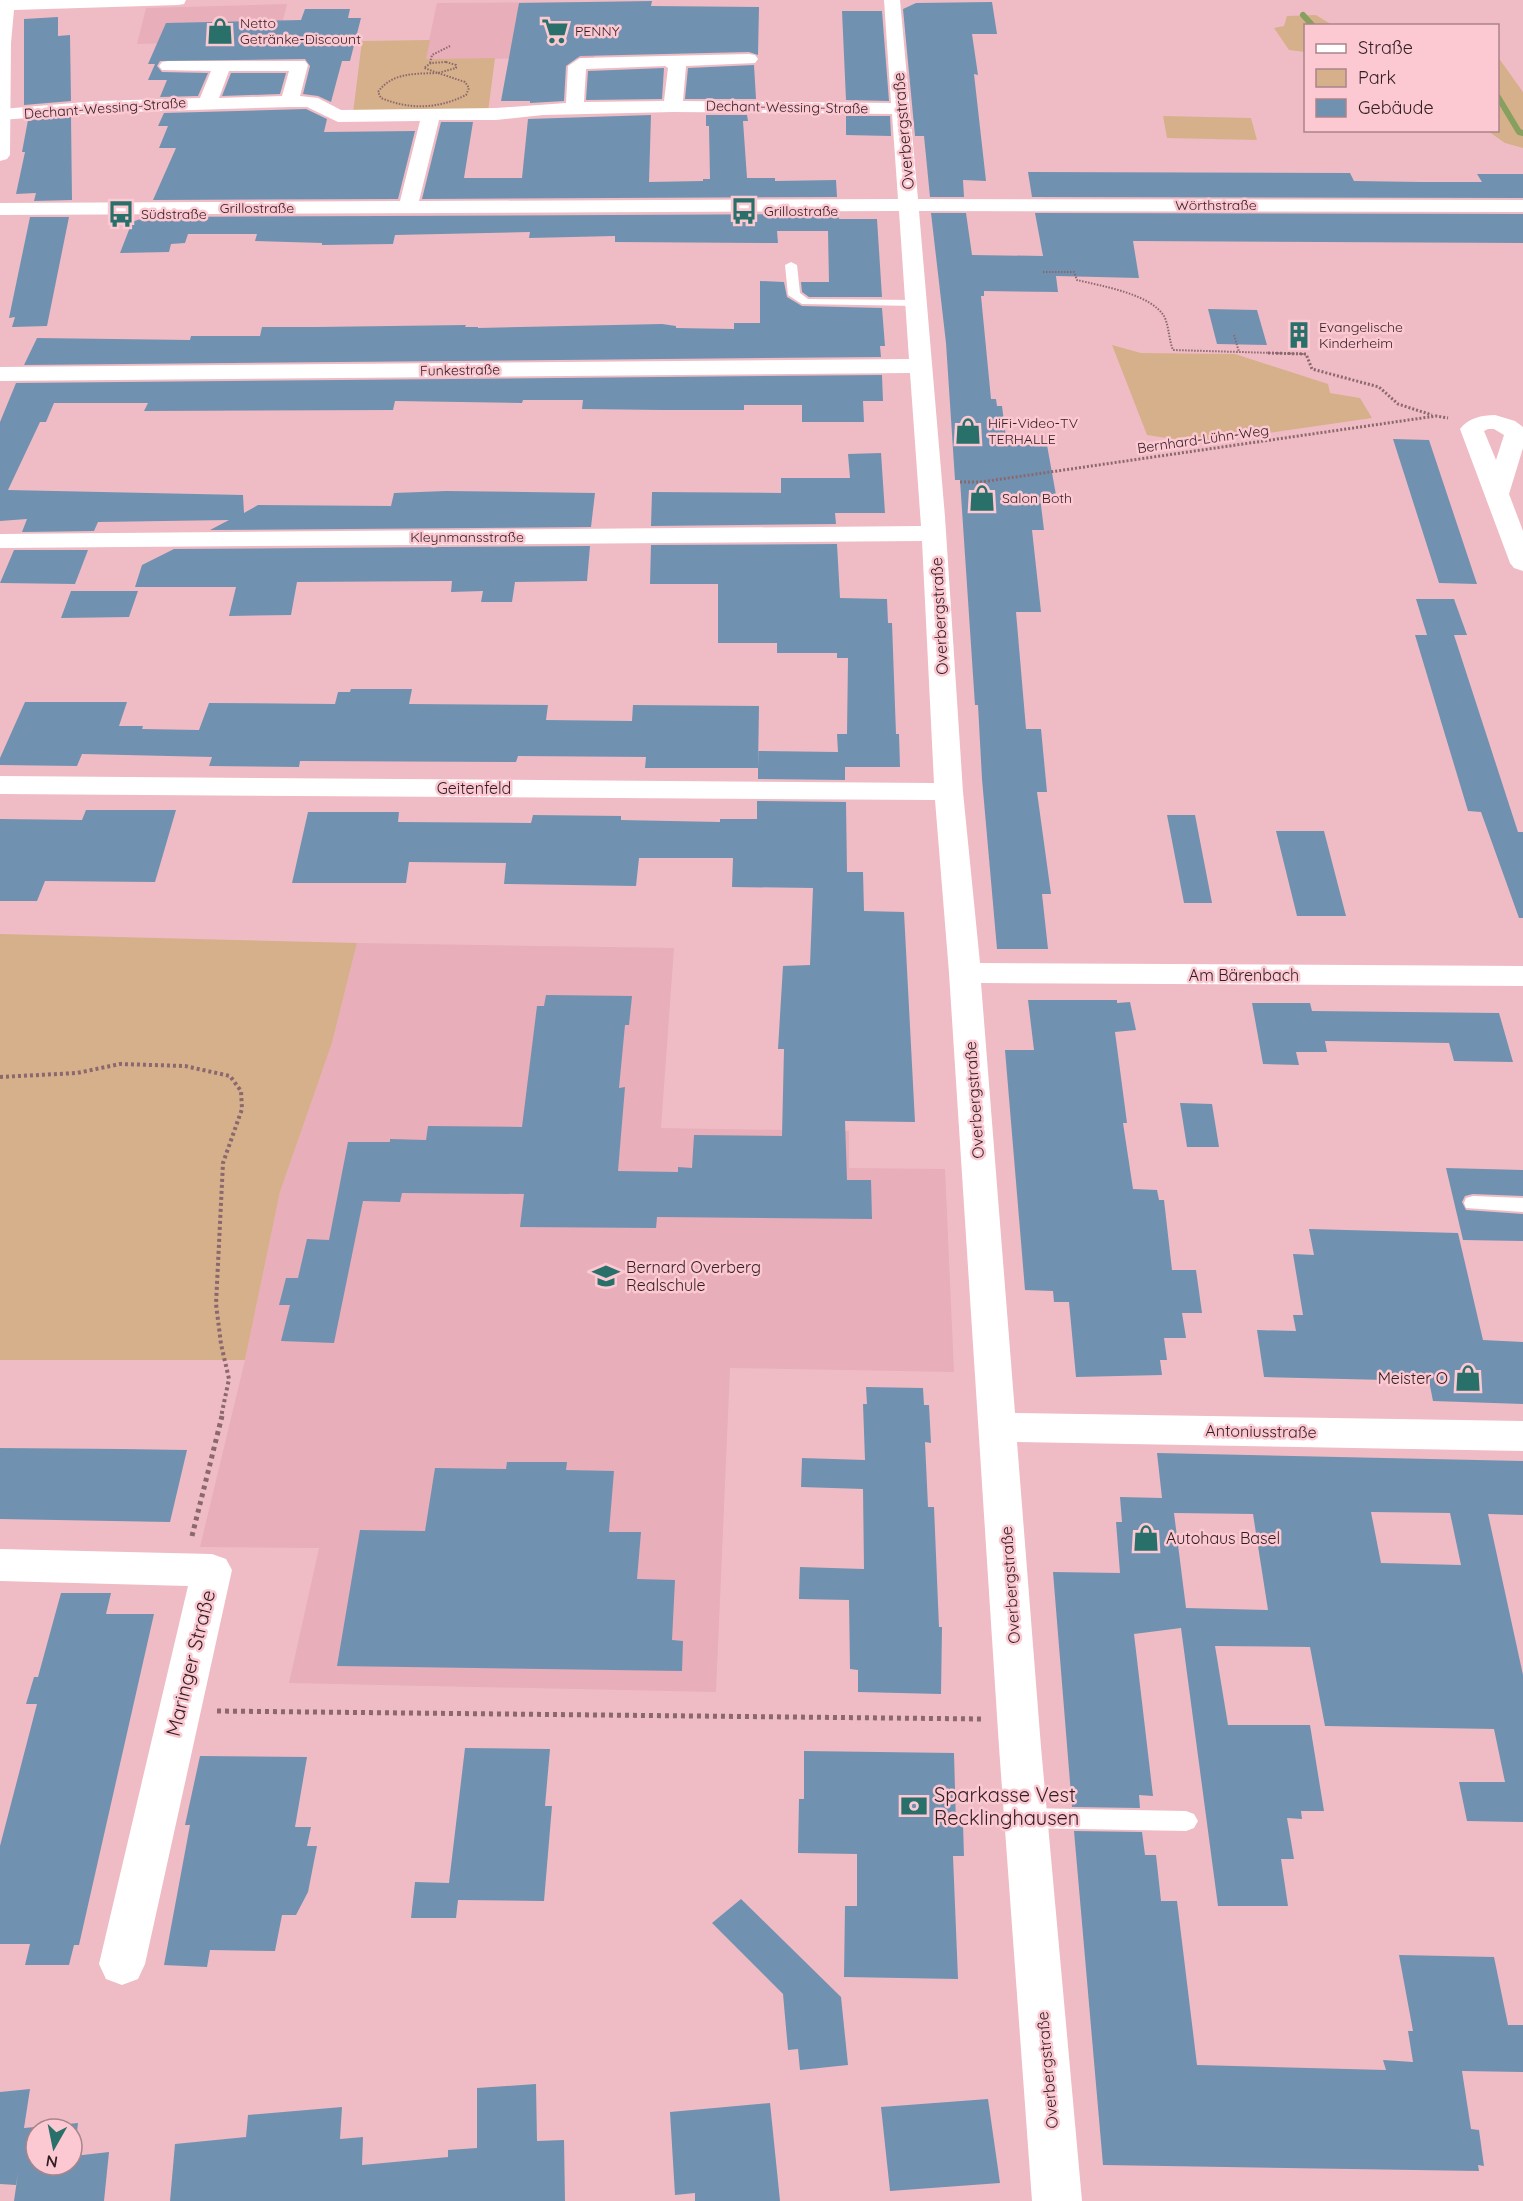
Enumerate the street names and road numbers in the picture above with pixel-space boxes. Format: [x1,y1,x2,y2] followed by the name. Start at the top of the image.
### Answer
[888,72,918,190] street label: Overbergstraße
[23,93,187,123] street label: Dechant-Wessing-Straße
[706,97,868,117] street label: Dechant-Wessing-Straße
[1175,196,1257,214] street label: Wörthstraße
[220,199,294,217] street label: Grillostraße
[420,360,500,380] street label: Funkestraße
[1136,421,1270,457] street label: Bernhard-Lühn-Weg
[410,528,524,546] street label: Kleynmansstraße
[926,557,952,675] street label: Overbergstraße
[437,778,511,798] street label: Geitenfeld
[1189,965,1299,985] street label: Am Bärenbach
[960,1041,988,1159] street label: Overbergstraße
[1205,1420,1317,1442] street label: Antoniusstraße
[996,1526,1024,1644] street label: Overbergstraße
[160,1587,220,1739] street label: Maringer Straße
[1032,2011,1062,2129] street label: Overbergstraße

